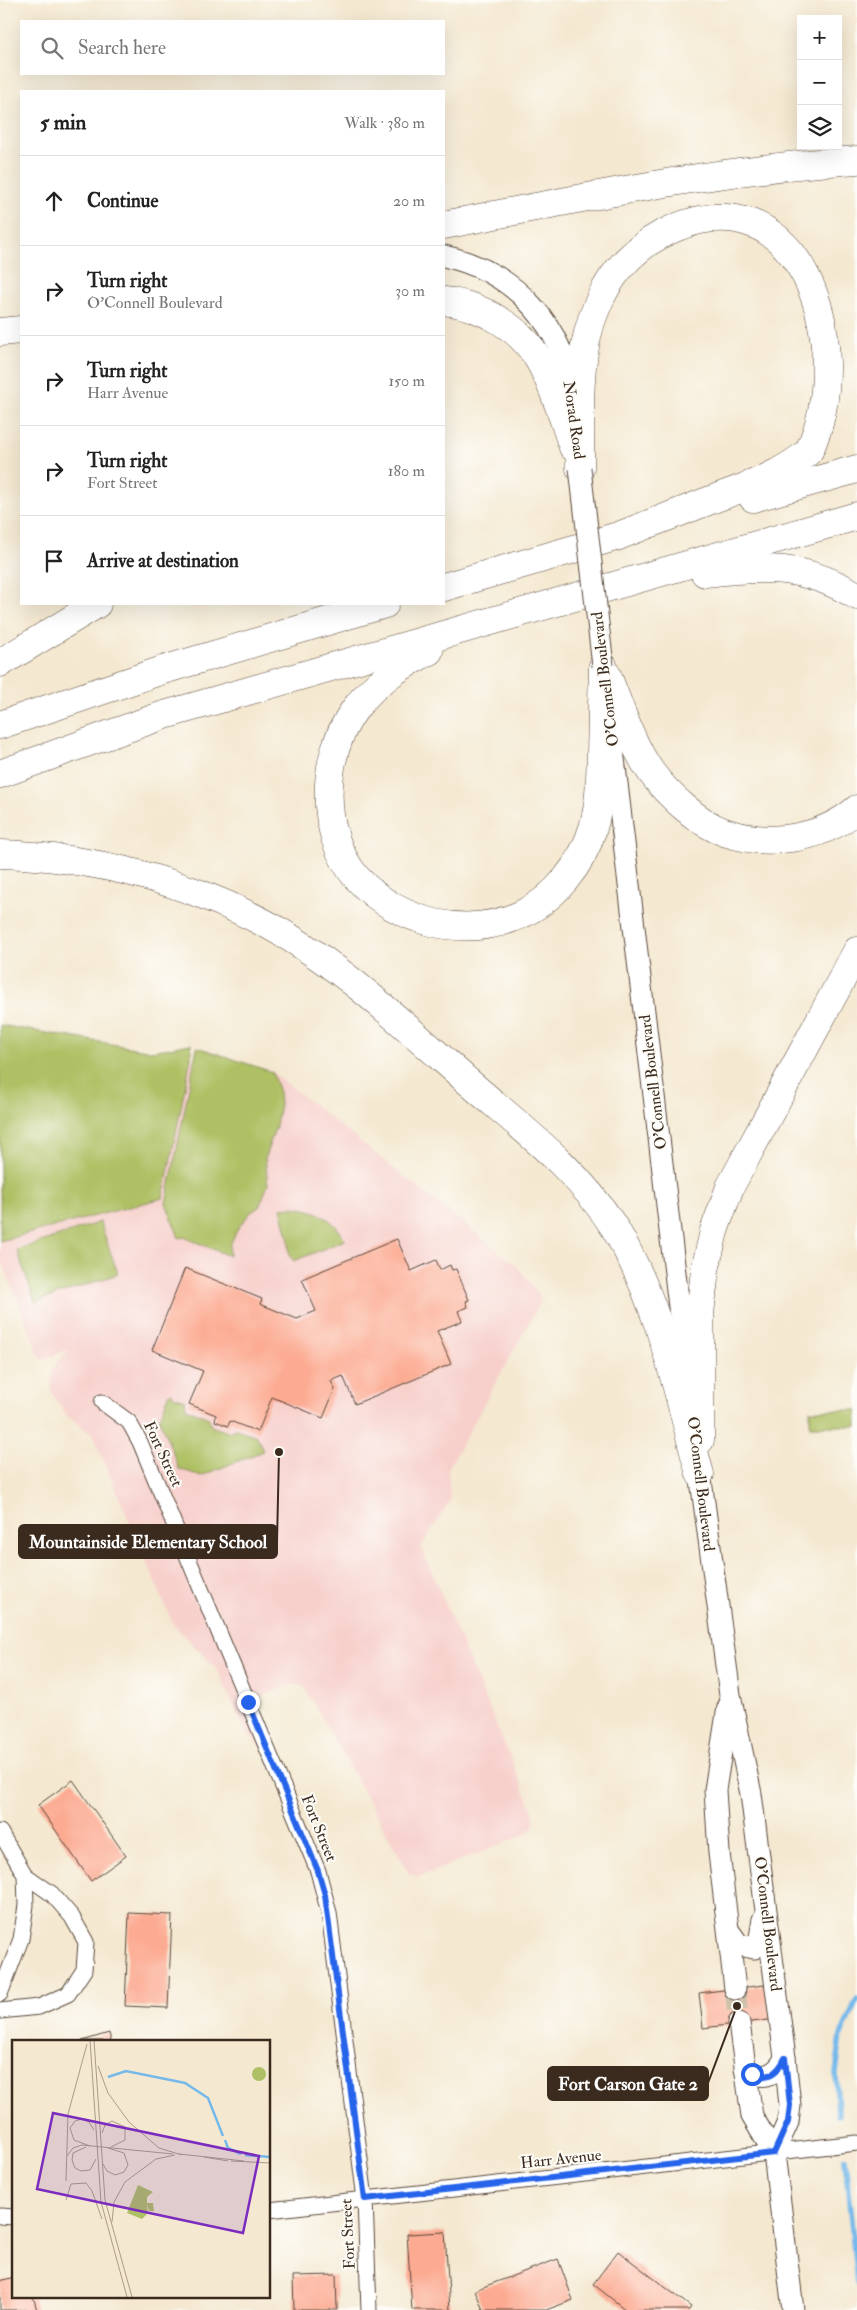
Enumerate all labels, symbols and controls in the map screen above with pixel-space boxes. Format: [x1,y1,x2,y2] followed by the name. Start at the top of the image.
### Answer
[797,15,842,150] map controls
[797,15,842,60] button: +
[20,20,445,75] search box
[38,34,66,62] icon: search
[78,36,166,60] text: Search here
[797,60,842,105] button: −
[797,105,842,150] button: layers
[40,109,86,136] text: 5 min
[344,113,425,133] text: Walk · 380 m
[40,187,68,215] icon: ahead
[87,189,158,213] text: Continue
[393,191,425,211] text: 20 m
[87,269,167,293] text: Turn right
[40,277,68,305] icon: right
[395,281,425,301] text: 30 m
[87,293,223,313] text: O'Connell Boulevard
[87,359,167,383] text: Turn right
[40,367,68,395] icon: right
[388,371,425,391] text: 150 m
[559,380,589,461] street label: Norad Road
[87,383,168,403] text: Harr Avenue
[87,449,167,473] text: Turn right
[40,457,68,485] icon: right
[388,461,425,481] text: 180 m
[87,473,157,493] text: Fort Street
[40,547,68,575] icon: arrive
[87,549,239,573] text: Arrive at destination
[587,610,623,748] street label: O'Connell Boulevard
[635,1013,671,1151] street label: O'Connell Boulevard
[683,1415,719,1553] street label: O'Connell Boulevard
[139,1418,187,1490] street label: Fort Street
[19,1525,277,1558] callout: Mountainside Elementary School
[28,1531,268,1554] text: Mountainside Elementary School
[237,1691,260,1714] route end
[297,1792,341,1864] street label: Fort Street
[750,1855,786,1993] street label: O'Connell Boulevard
[12,2040,270,2298] inset map
[741,2063,764,2086] route start
[548,2067,708,2100] callout: Fort Carson Gate 2
[558,2073,698,2096] text: Fort Carson Gate 2
[520,2145,603,2173] street label: Harr Avenue
[336,2198,360,2270] street label: Fort Street

